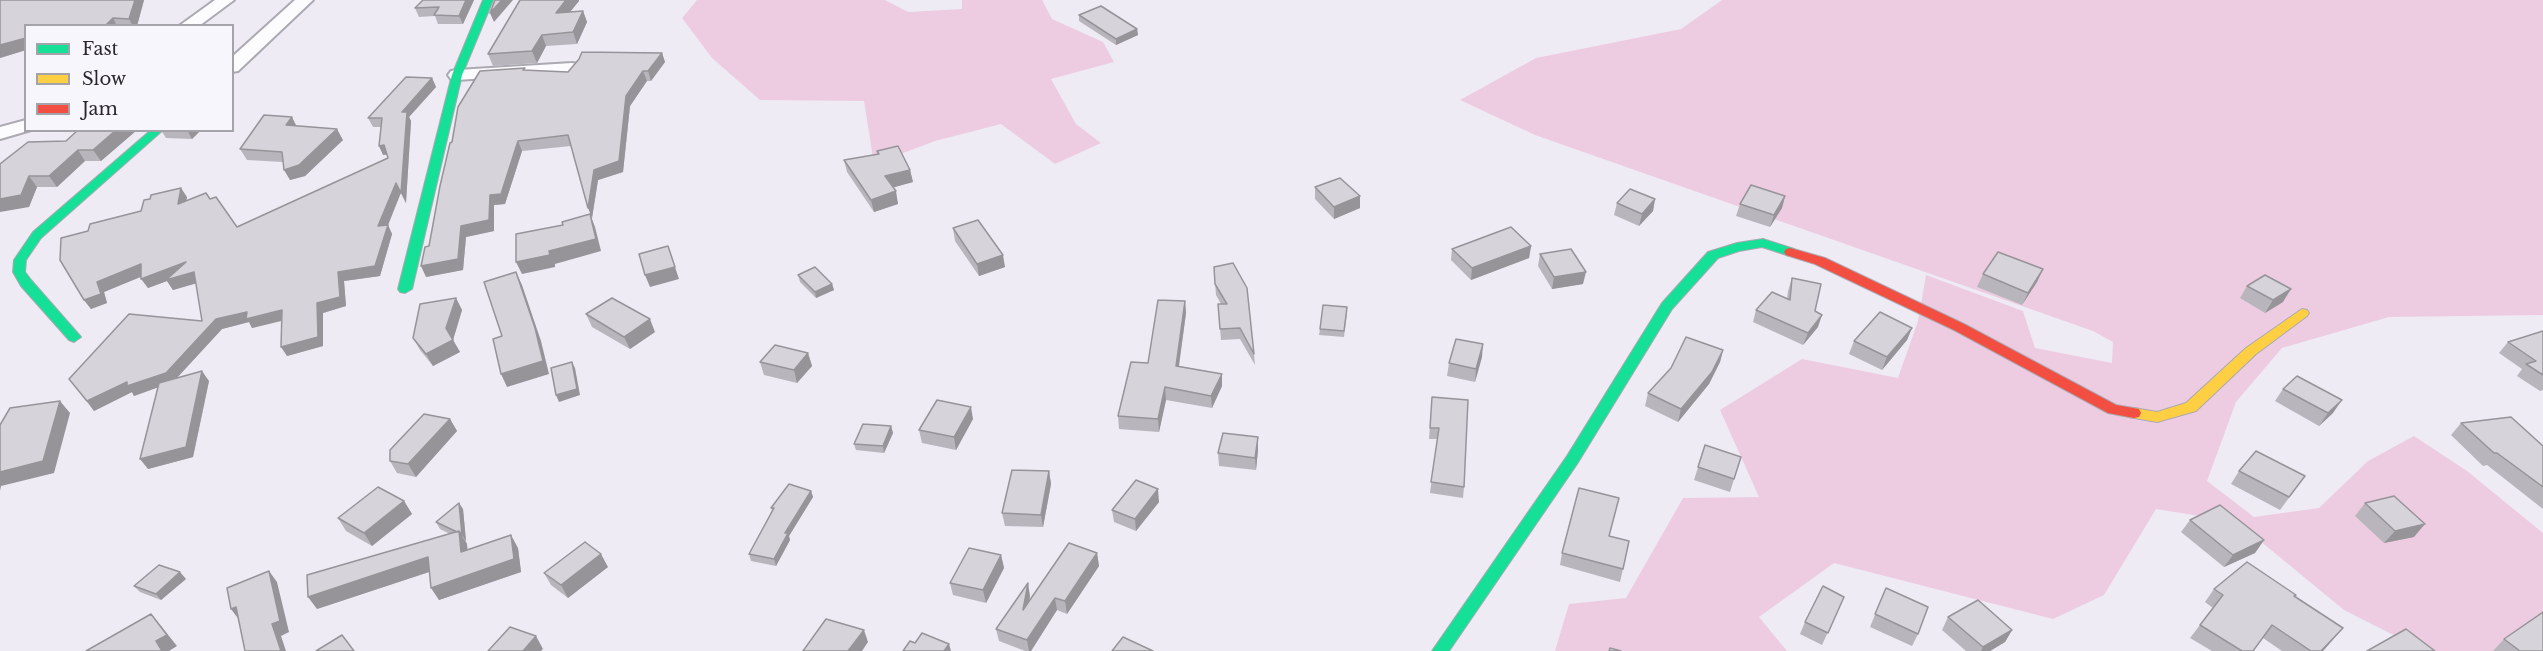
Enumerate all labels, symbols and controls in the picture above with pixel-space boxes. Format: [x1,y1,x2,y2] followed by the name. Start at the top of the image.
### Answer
[24,24,234,132] legend
[82,38,118,60] text: Fast
[82,68,126,90] text: Slow
[82,98,118,120] text: Jam

